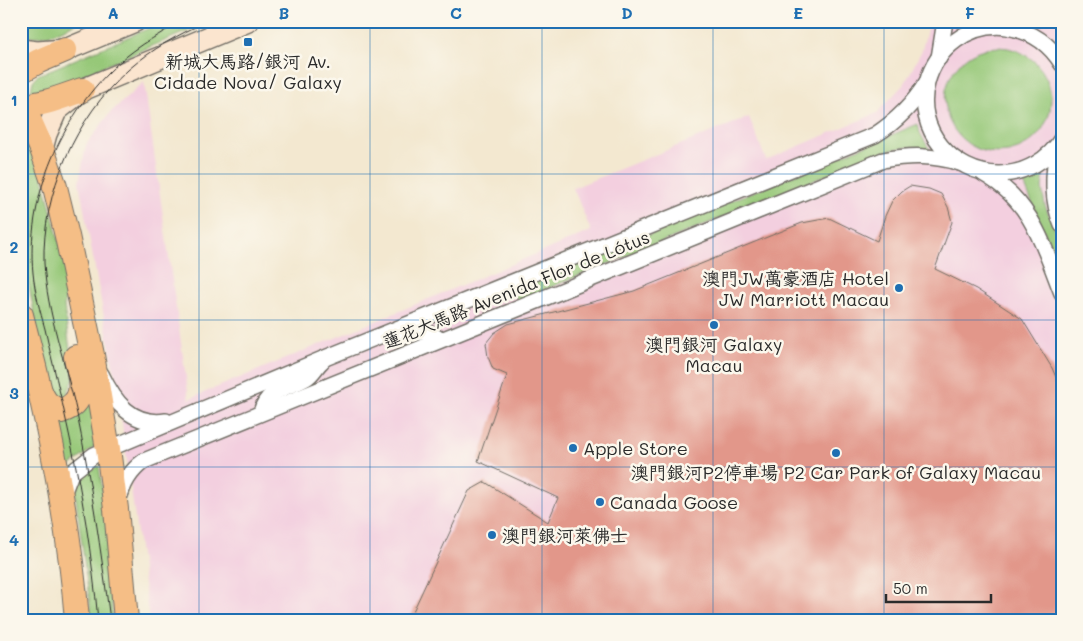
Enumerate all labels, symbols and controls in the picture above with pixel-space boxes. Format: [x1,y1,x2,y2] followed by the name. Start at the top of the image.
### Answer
[107,2,119,23] text: A
[279,2,289,23] text: B
[450,2,462,23] text: C
[621,2,633,23] text: D
[793,2,803,23] text: E
[965,2,975,23] text: F
[242,36,254,48] marker: 新城大馬路/銀河 Av. Cidade Nova/ Galaxy
[154,49,342,94] place label: 新城大馬路/銀河 Av. Cidade Nova/ Galaxy
[10,89,18,110] text: 1
[379,224,653,354] street label: 蓮花大馬路 Avenida Flor de Lótus
[10,236,19,257] text: 2
[702,266,889,311] place label: 澳門JW萬豪酒店 Hotel JW Marriott Macau
[893,282,905,294] marker: 澳門JW萬豪酒店 Hotel JW Marriott Macau
[708,319,720,331] marker: 澳門銀河 Galaxy Macau
[646,332,782,377] place label: 澳門銀河 Galaxy Macau
[9,382,19,403] text: 3
[583,436,688,460] place label: Apple Store
[567,442,579,454] marker: Apple Store
[830,447,842,459] marker: 澳門銀河P2停車場 P2 Car Park of Galaxy Macau
[631,460,1041,484] place label: 澳門銀河P2停車場 P2 Car Park of Galaxy Macau
[610,490,738,514] place label: Canada Goose
[594,496,606,508] marker: Canada Goose
[502,523,628,547] place label: 澳門銀河萊佛士
[9,529,19,550] text: 4
[486,529,498,541] marker: 澳門銀河萊佛士
[886,571,990,603] scale bar
[893,578,928,598] text: 50 m

